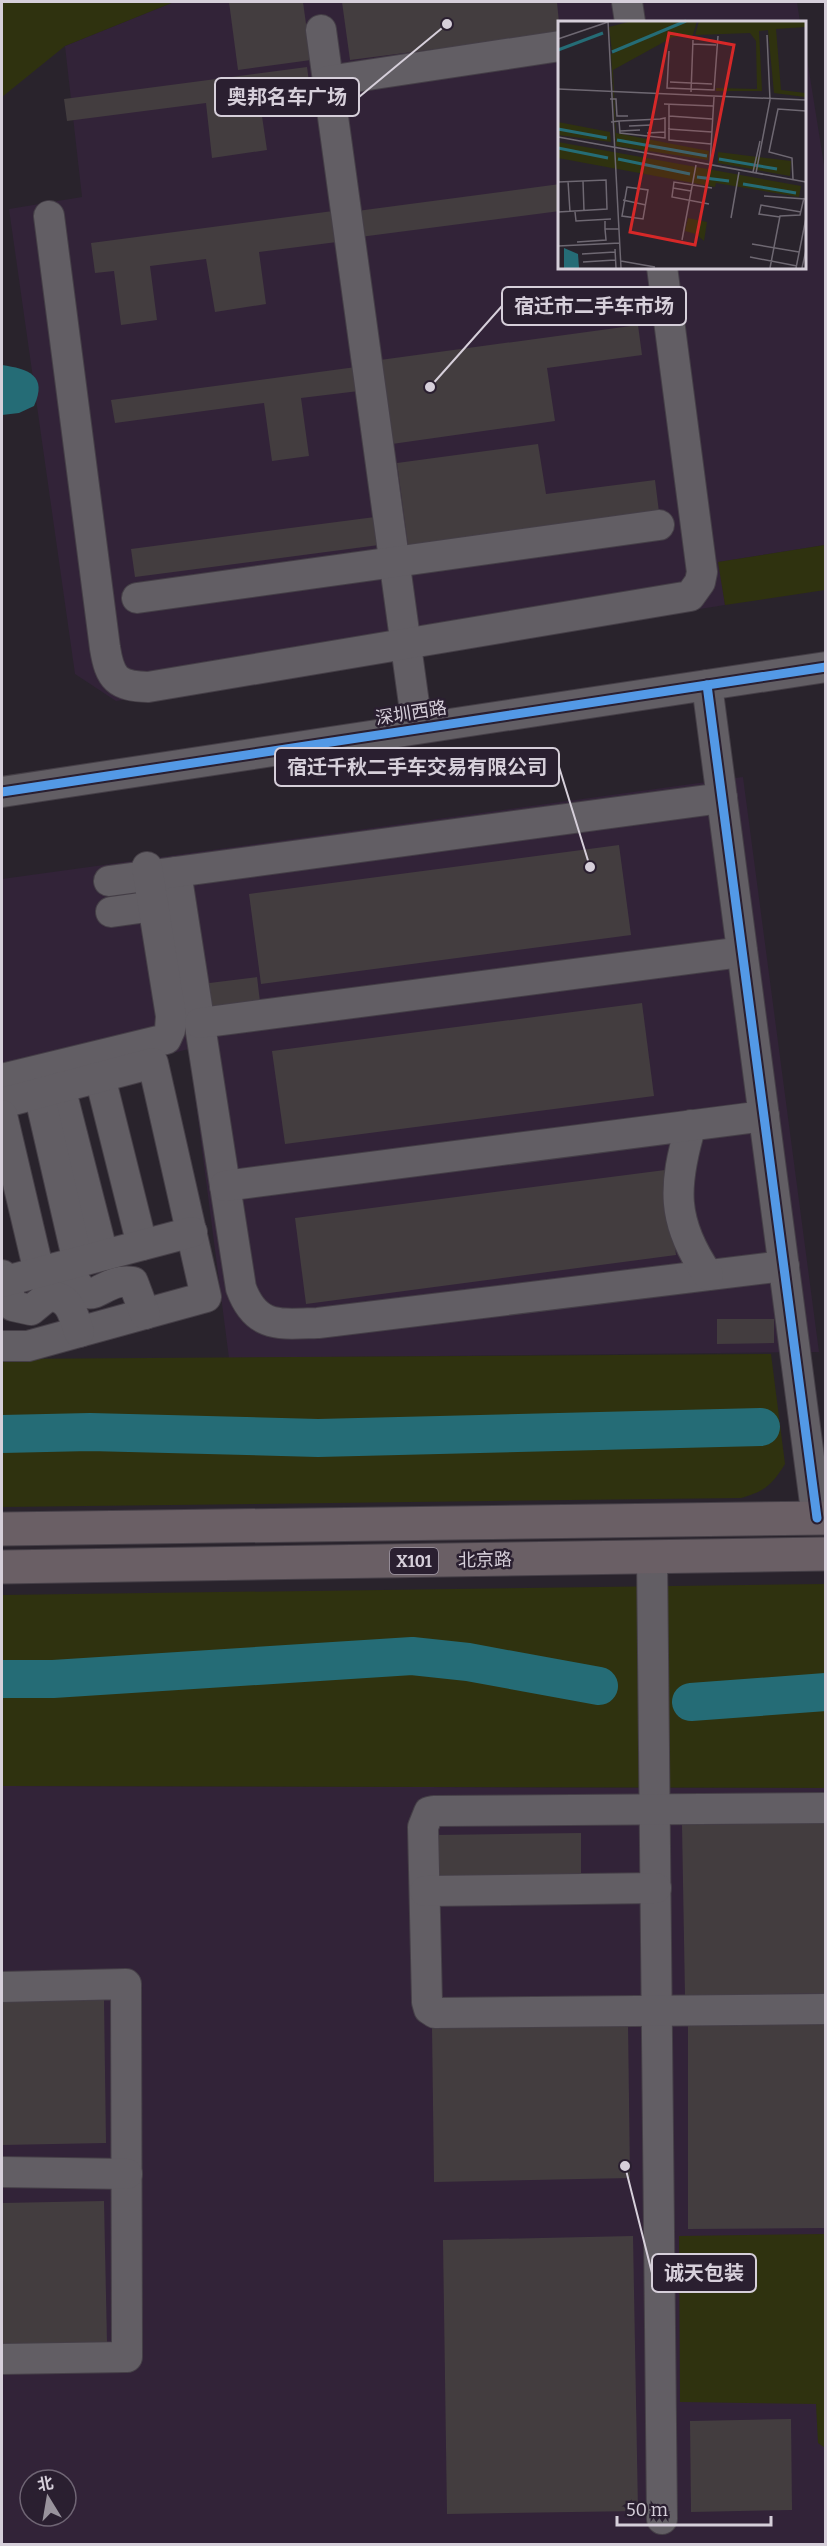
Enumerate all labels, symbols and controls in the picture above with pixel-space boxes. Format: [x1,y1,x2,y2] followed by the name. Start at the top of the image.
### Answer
[558,21,806,268] inset map
[215,78,359,116] callout: 奥邦名车广场
[227,85,347,109] text: 奥邦名车广场
[502,287,686,325] callout: 宿迁市二手车市场
[514,294,674,318] text: 宿迁市二手车市场
[374,697,448,729] street label: 深圳西路
[275,748,559,786] callout: 宿迁千秋二手车交易有限公司
[287,755,547,779] text: 宿迁千秋二手车交易有限公司
[390,1548,438,1574] road number: X101
[458,1549,512,1571] street label: 北京路
[652,2254,756,2292] callout: 诚天包装
[664,2261,744,2285] text: 诚天包装
[18,2468,78,2528] north arrow
[36,2473,55,2495] text: 北
[617,2489,772,2527] scale bar
[626,2499,668,2521] text: 50 m

